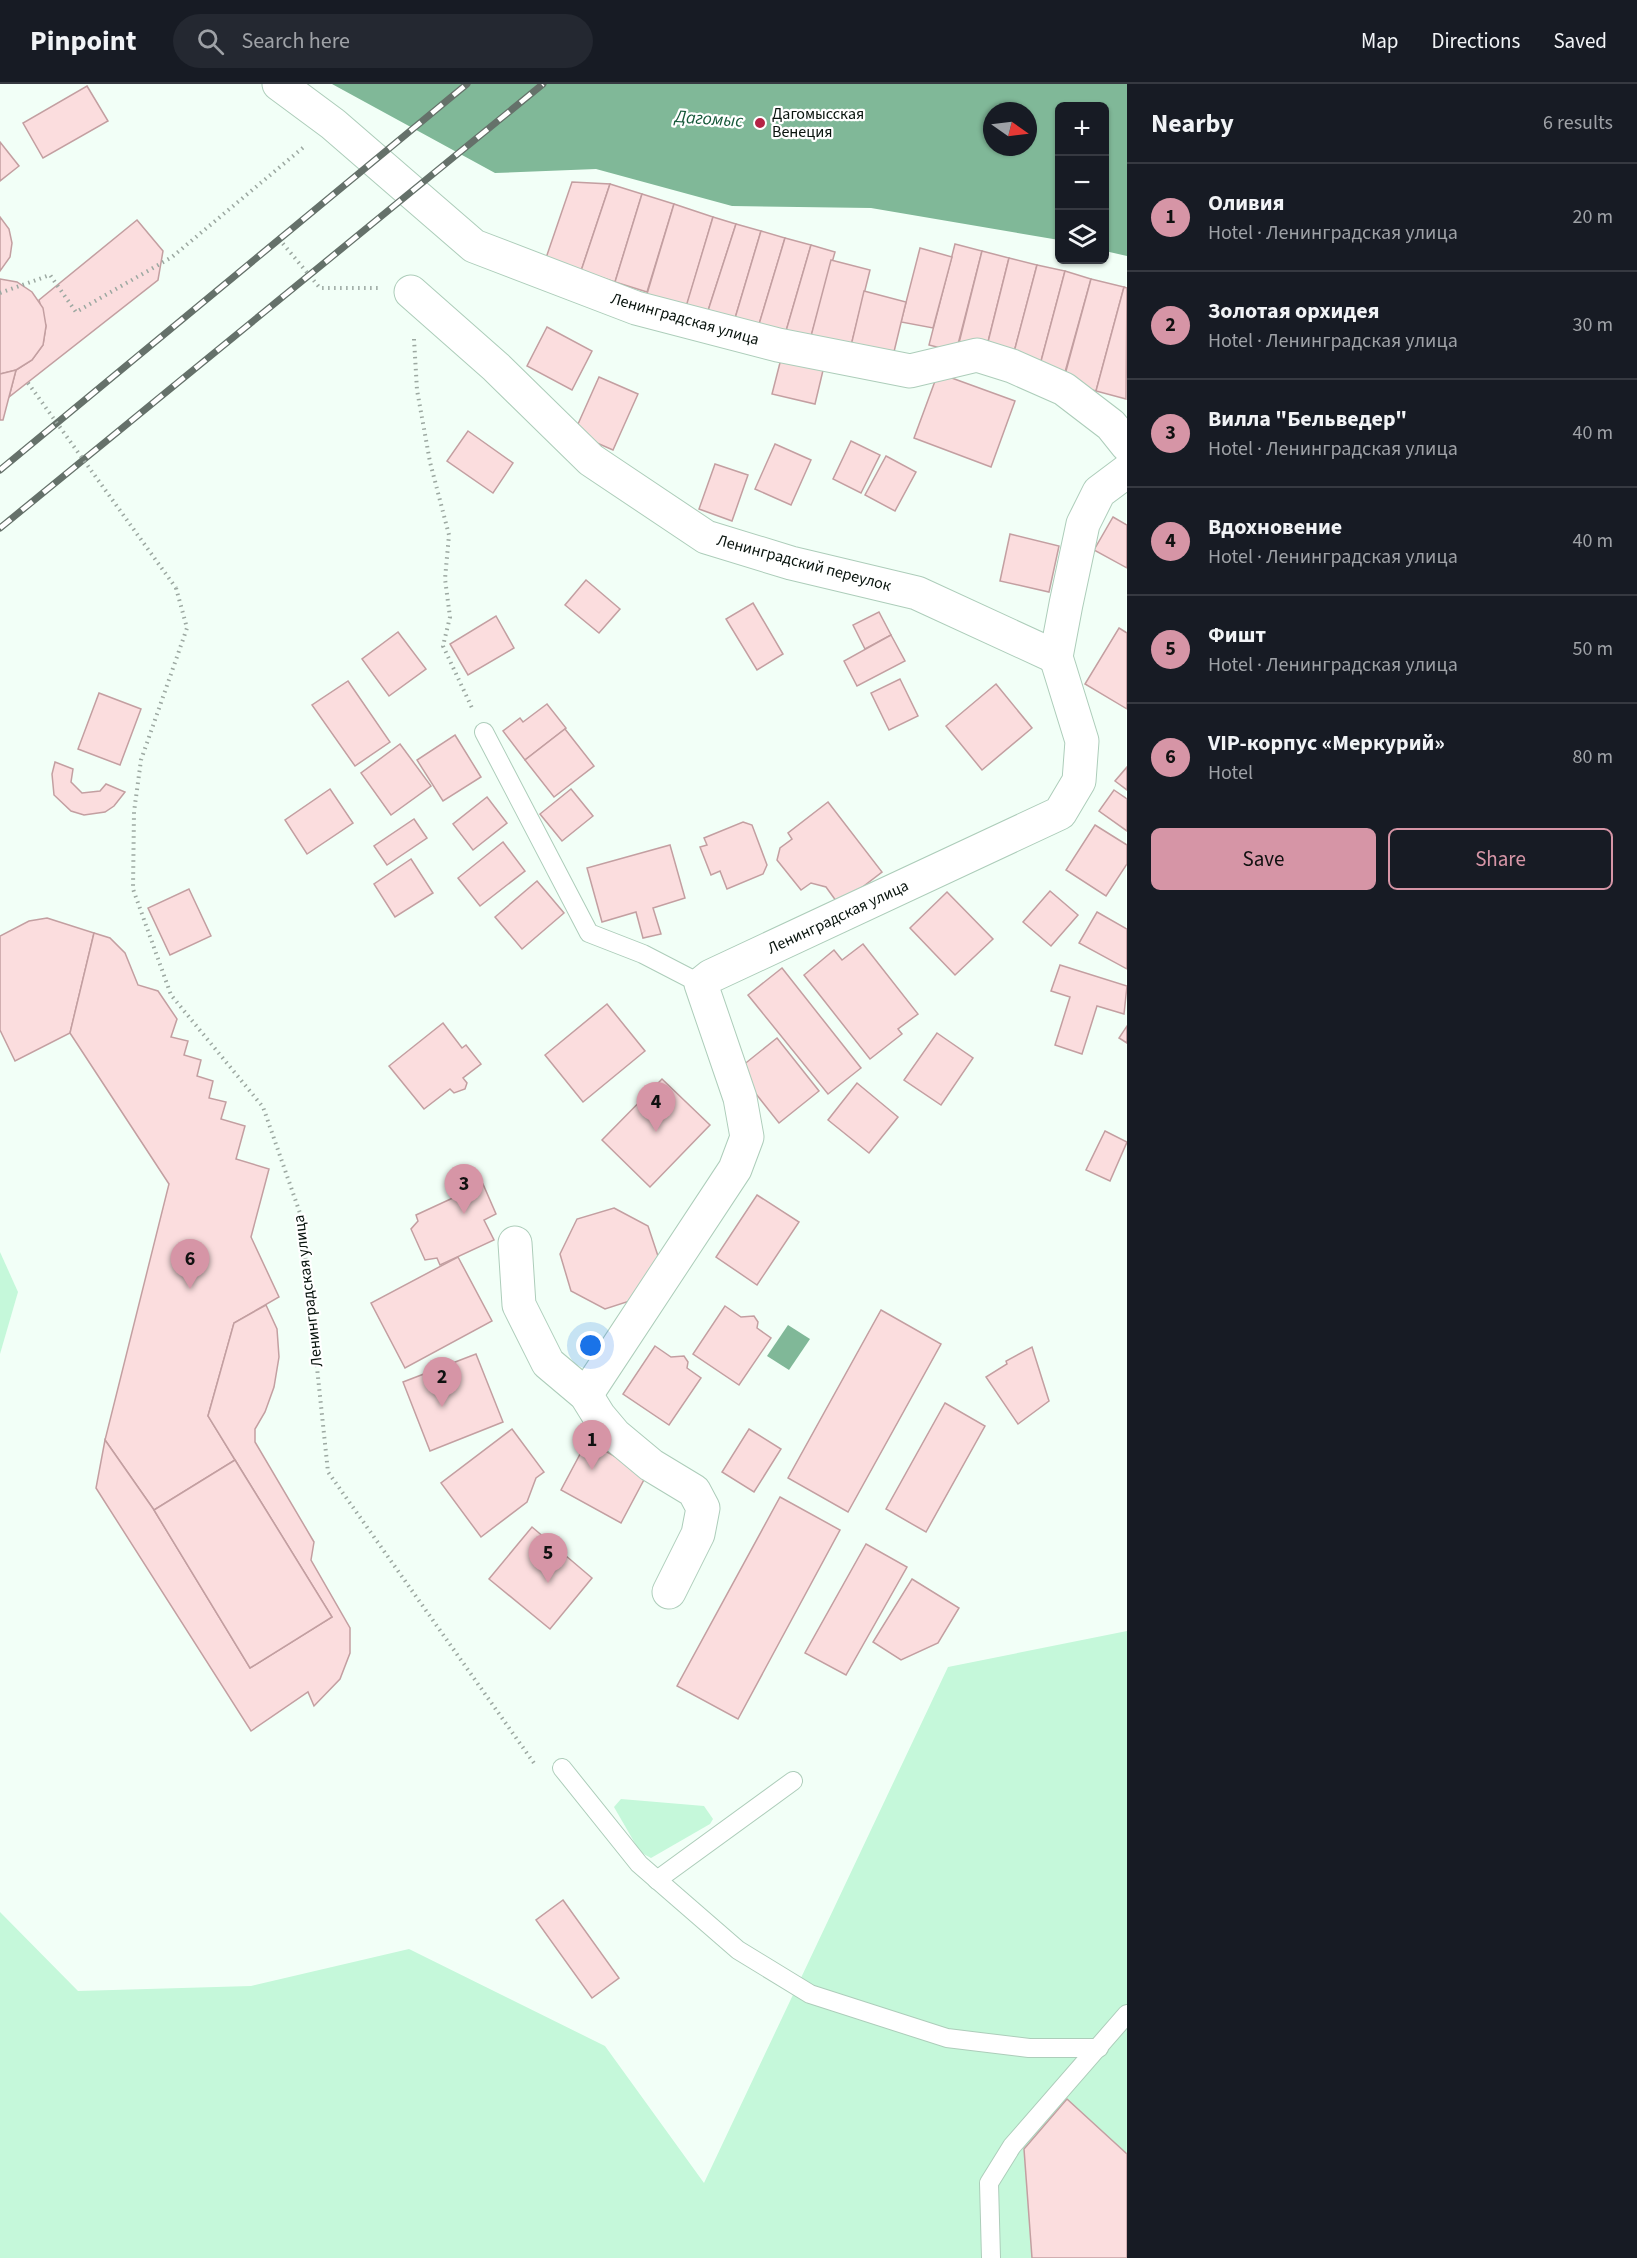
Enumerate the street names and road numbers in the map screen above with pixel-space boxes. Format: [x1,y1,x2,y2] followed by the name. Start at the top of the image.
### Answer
[608,287,762,351] street label: Ленинградская улица
[714,529,894,597] street label: Ленинградский переулок
[764,875,912,959] street label: Ленинградская улица
[288,1214,328,1368] street label: Ленинградская улица

